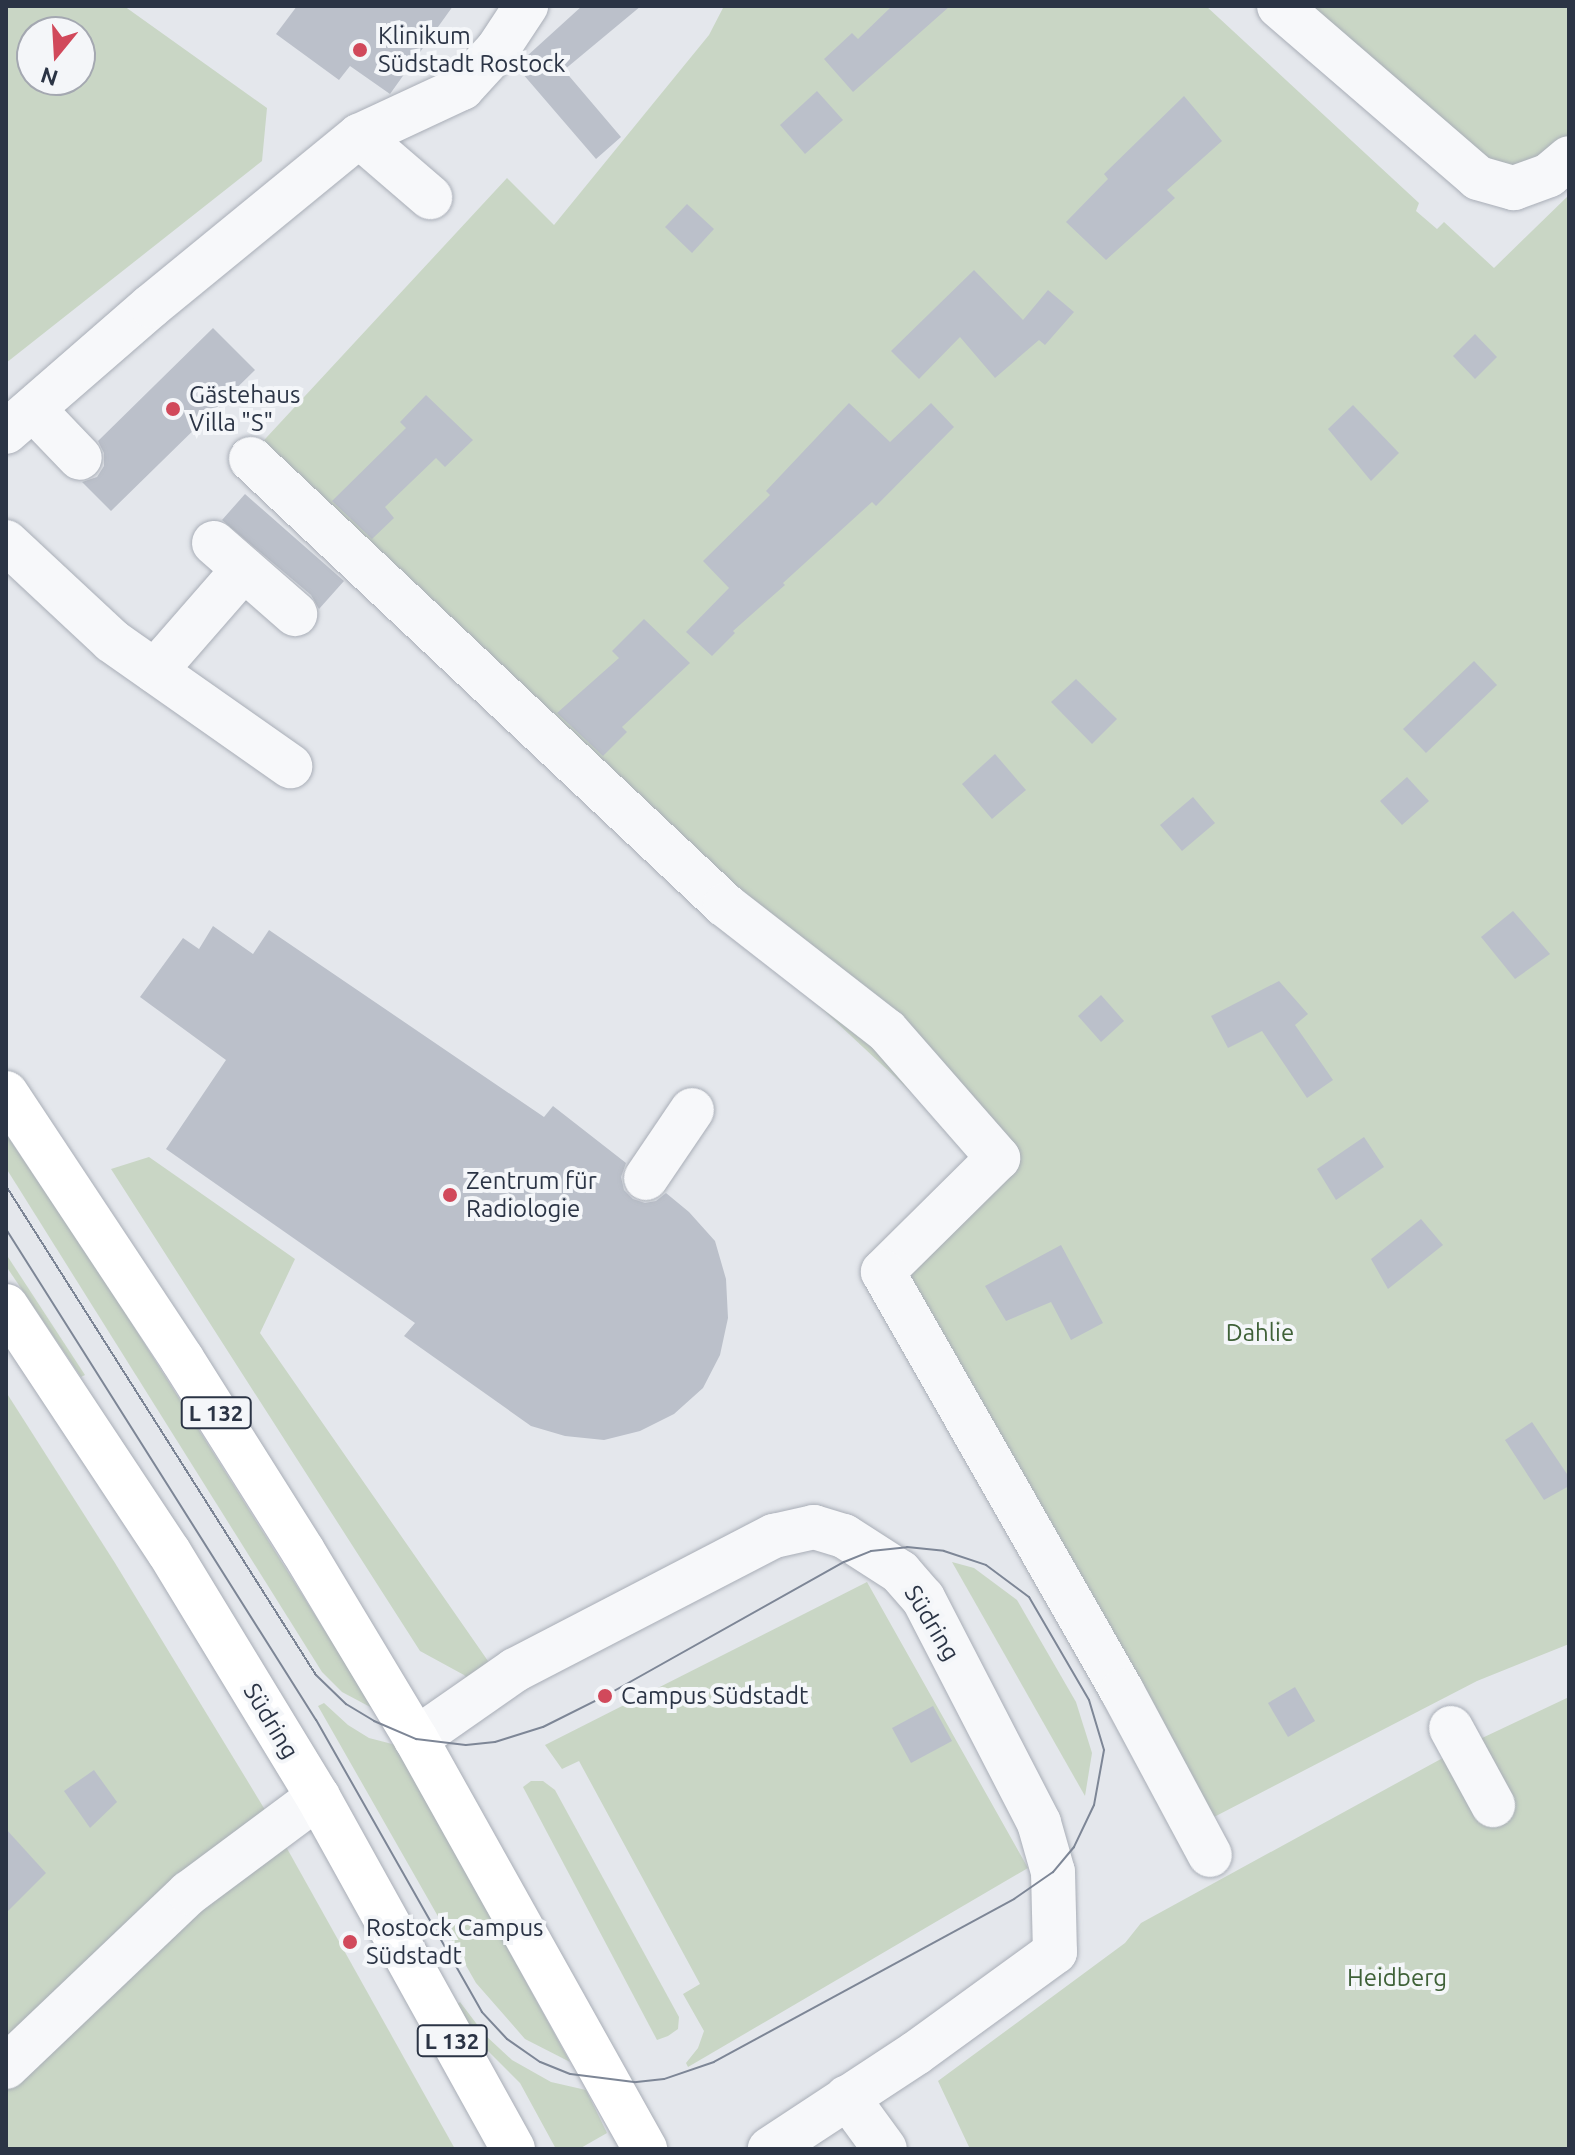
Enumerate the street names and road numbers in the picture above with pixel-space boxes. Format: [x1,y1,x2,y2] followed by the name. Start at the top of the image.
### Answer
[180,1395,252,1431] road number: L 132
[898,1580,966,1666] street label: Südring
[237,1678,305,1764] street label: Südring
[416,2023,488,2059] road number: L 132

